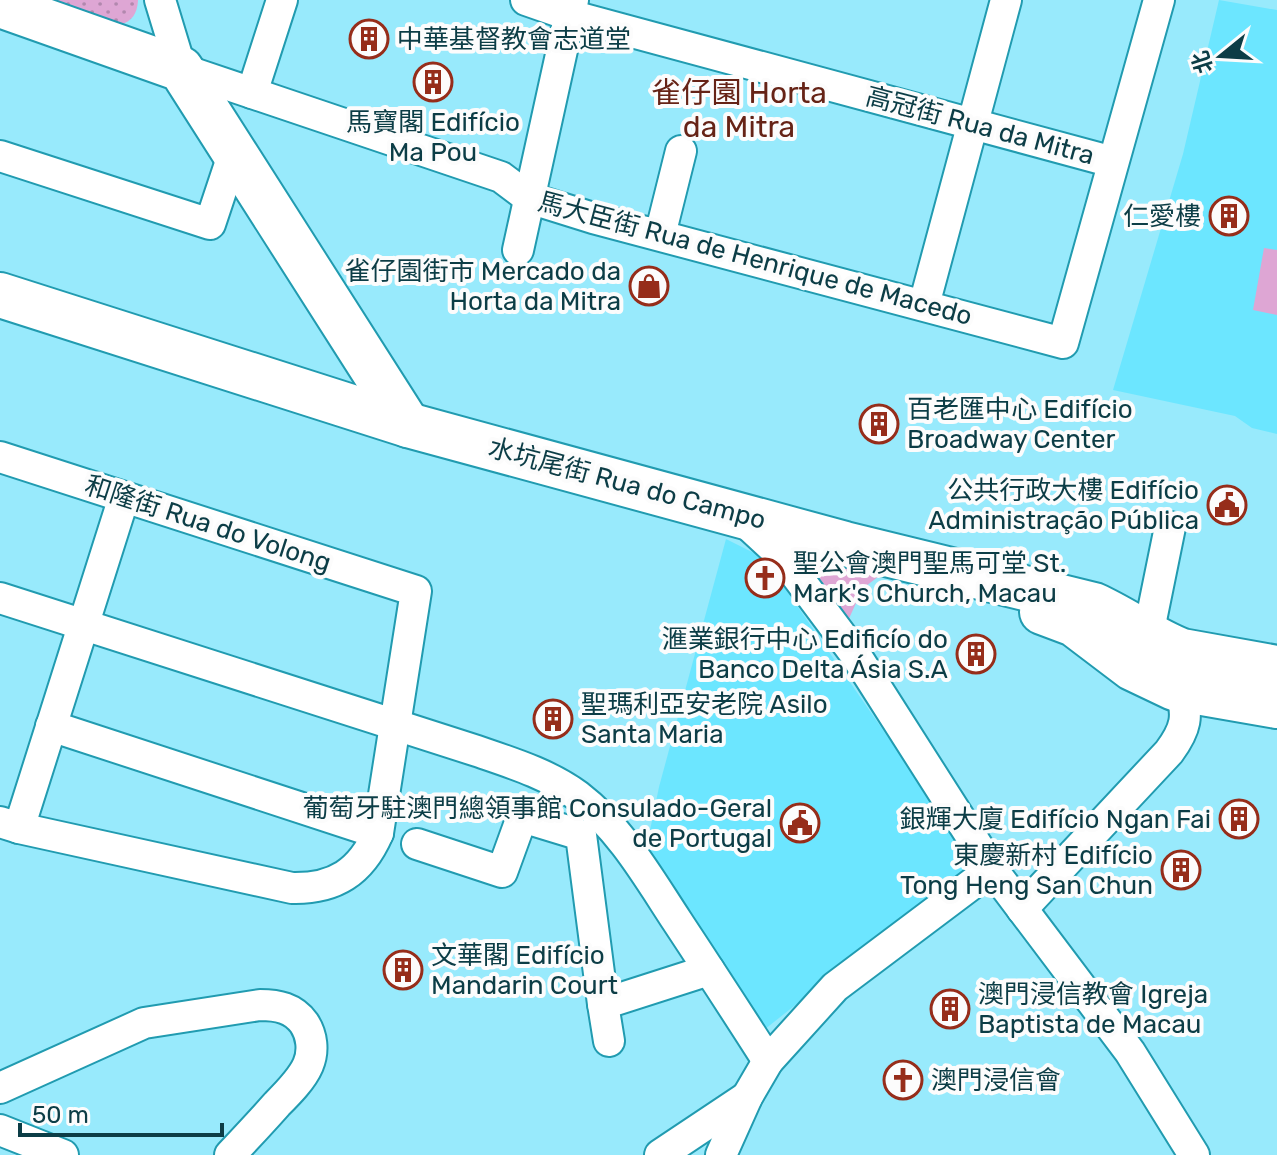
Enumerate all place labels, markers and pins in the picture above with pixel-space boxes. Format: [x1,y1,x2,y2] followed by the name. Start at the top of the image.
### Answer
[348,18,390,60] building icon: 中華基督教會志道堂
[397,24,631,55] place label: 中華基督教會志道堂
[412,61,454,103] building icon: 馬寶閣 Edifício Ma Pou
[346,107,520,168] place label: 馬寶閣 Edifício Ma Pou
[1208,195,1250,237] building icon: 仁愛樓
[1123,201,1201,232] place label: 仁愛樓
[345,256,621,317] place label: 雀仔園街市 Mercado da Horta da Mitra
[628,265,670,307] shop icon: 雀仔園街市 Mercado da Horta da Mitra
[907,394,1133,455] place label: 百老匯中心 Edifício Broadway Center
[858,403,900,445] building icon: 百老匯中心 Edifício Broadway Center
[928,475,1199,536] place label: 公共行政大樓 Edifício Administração Pública
[1206,484,1248,526] public building icon: 公共行政大樓 Edifício Administração Pública
[793,548,1066,609] place label: 聖公會澳門聖馬可堂 St. Mark's Church, Macau
[744,557,786,599] church icon: 聖公會澳門聖馬可堂 St. Mark's Church, Macau
[662,624,948,685] place label: 滙業銀行中心 Edificío do Banco Delta Ásia S.A
[955,633,997,675] building icon: 滙業銀行中心 Edificío do Banco Delta Ásia S.A
[581,689,828,750] place label: 聖瑪利亞安老院 Asilo Santa Maria
[532,698,574,740] building icon: 聖瑪利亞安老院 Asilo Santa Maria
[302,793,772,854] place label: 葡萄牙駐澳門總領事館 Consulado-Geral de Portugal
[1218,798,1260,840] building icon: 銀輝大廈 Edifício Ngan Fai
[779,802,821,844] public building icon: 葡萄牙駐澳門總領事館 Consulado-Geral de Portugal
[900,804,1211,835] place label: 銀輝大廈 Edifício Ngan Fai
[900,840,1153,901] place label: 東慶新村 Edifício Tong Heng San Chun
[1160,849,1202,891] building icon: 東慶新村 Edifício Tong Heng San Chun
[431,940,618,1001] place label: 文華閣 Edifício Mandarin Court
[382,949,424,991] building icon: 文華閣 Edifício Mandarin Court
[978,979,1208,1040] place label: 澳門浸信教會 Igreja Baptista de Macau
[929,988,971,1030] building icon: 澳門浸信教會 Igreja Baptista de Macau
[882,1059,924,1101] church icon: 澳門浸信會
[931,1065,1061,1096] place label: 澳門浸信會

